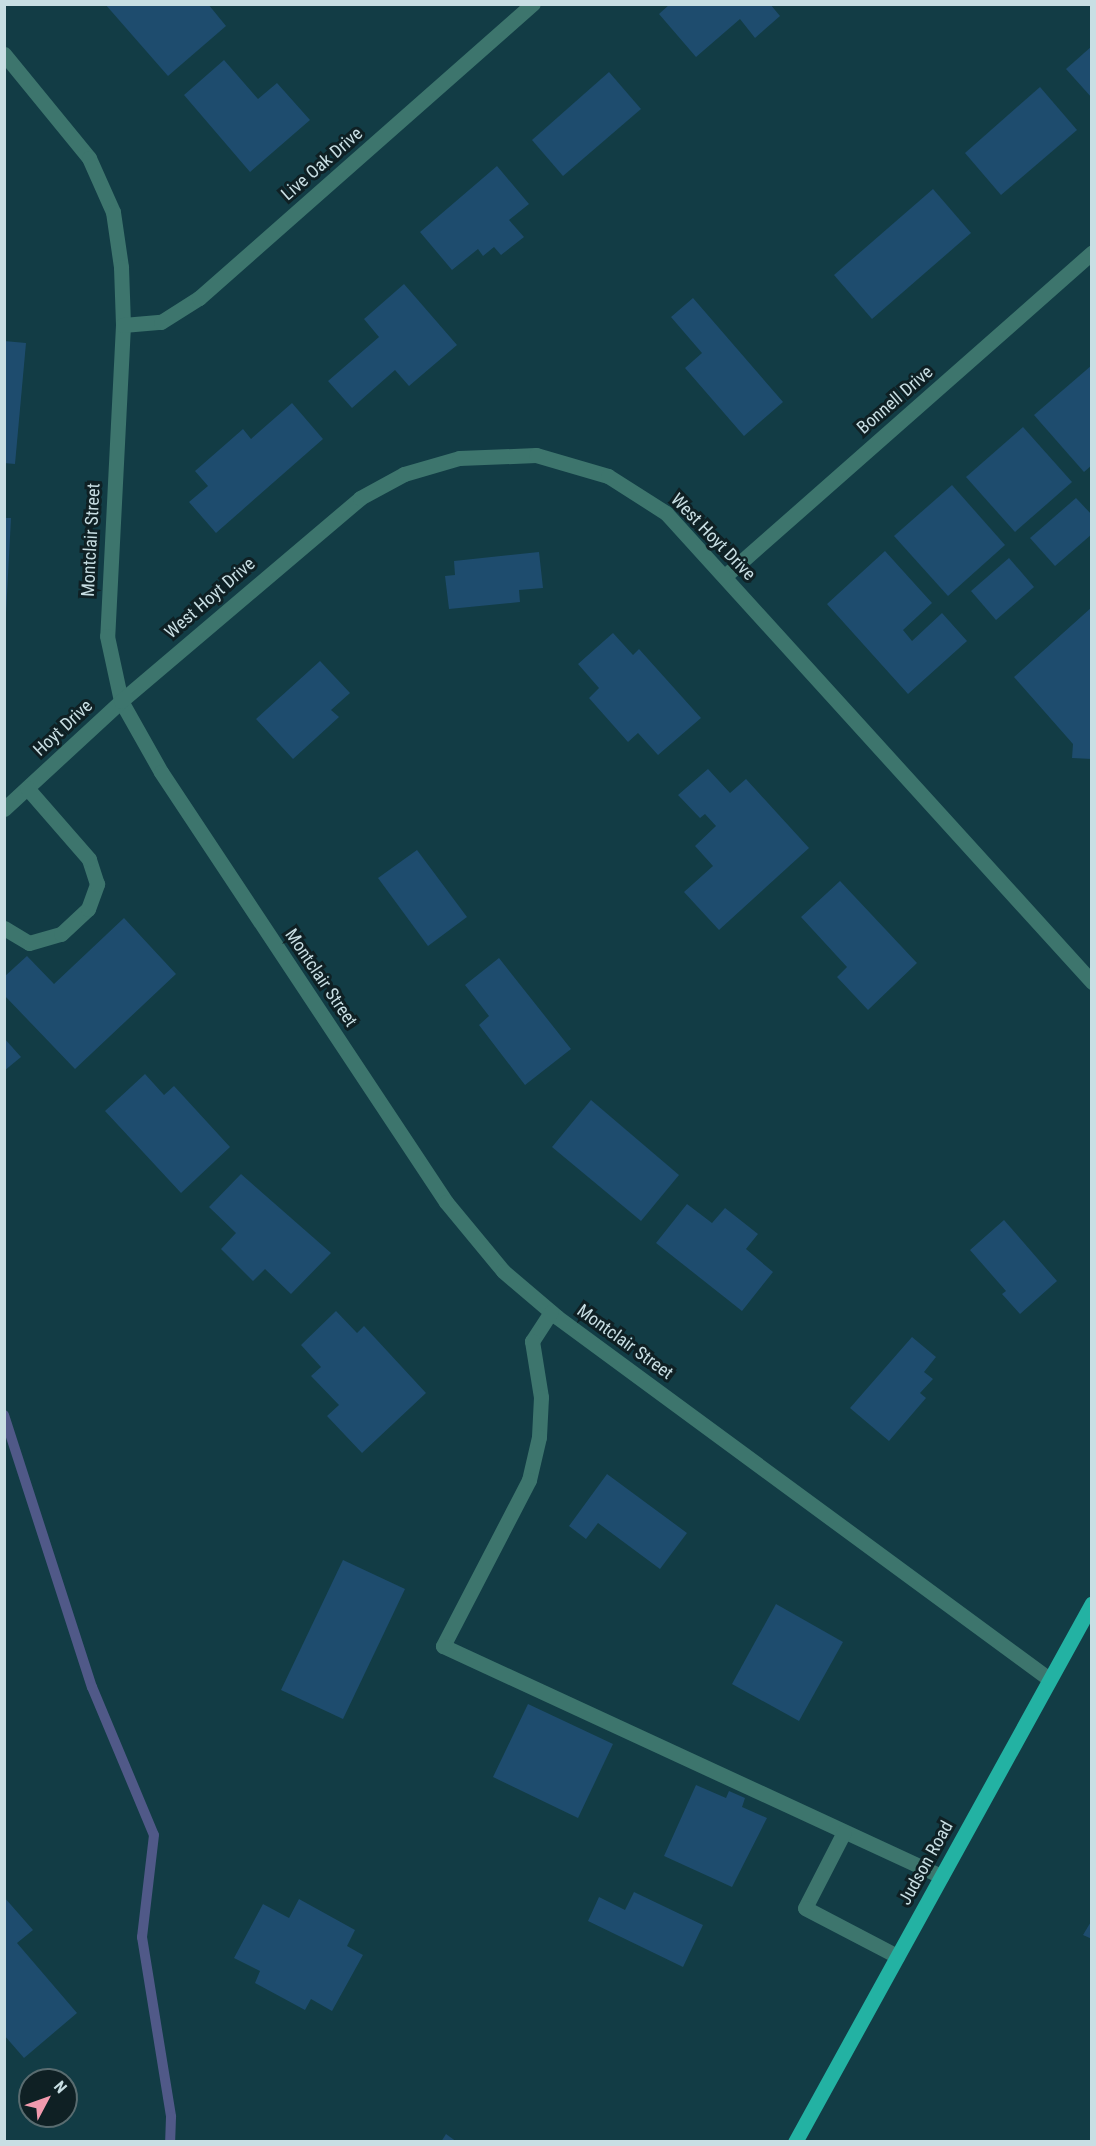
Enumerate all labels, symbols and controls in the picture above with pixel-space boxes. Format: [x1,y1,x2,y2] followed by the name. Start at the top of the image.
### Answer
[277,123,367,205] street label: Live Oak Drive
[853,361,937,439] street label: Bonnell Drive
[77,483,105,597] street label: Montclair Street
[666,489,760,585] street label: West Hoyt Drive
[160,553,260,643] street label: West Hoyt Drive
[29,695,97,761] street label: Hoyt Drive
[280,925,362,1031] street label: Montclair Street
[573,1300,677,1384] street label: Montclair Street
[894,1817,958,1909] street label: Judson Road
[18,2068,78,2128] north arrow
[50,2077,71,2097] text: N

